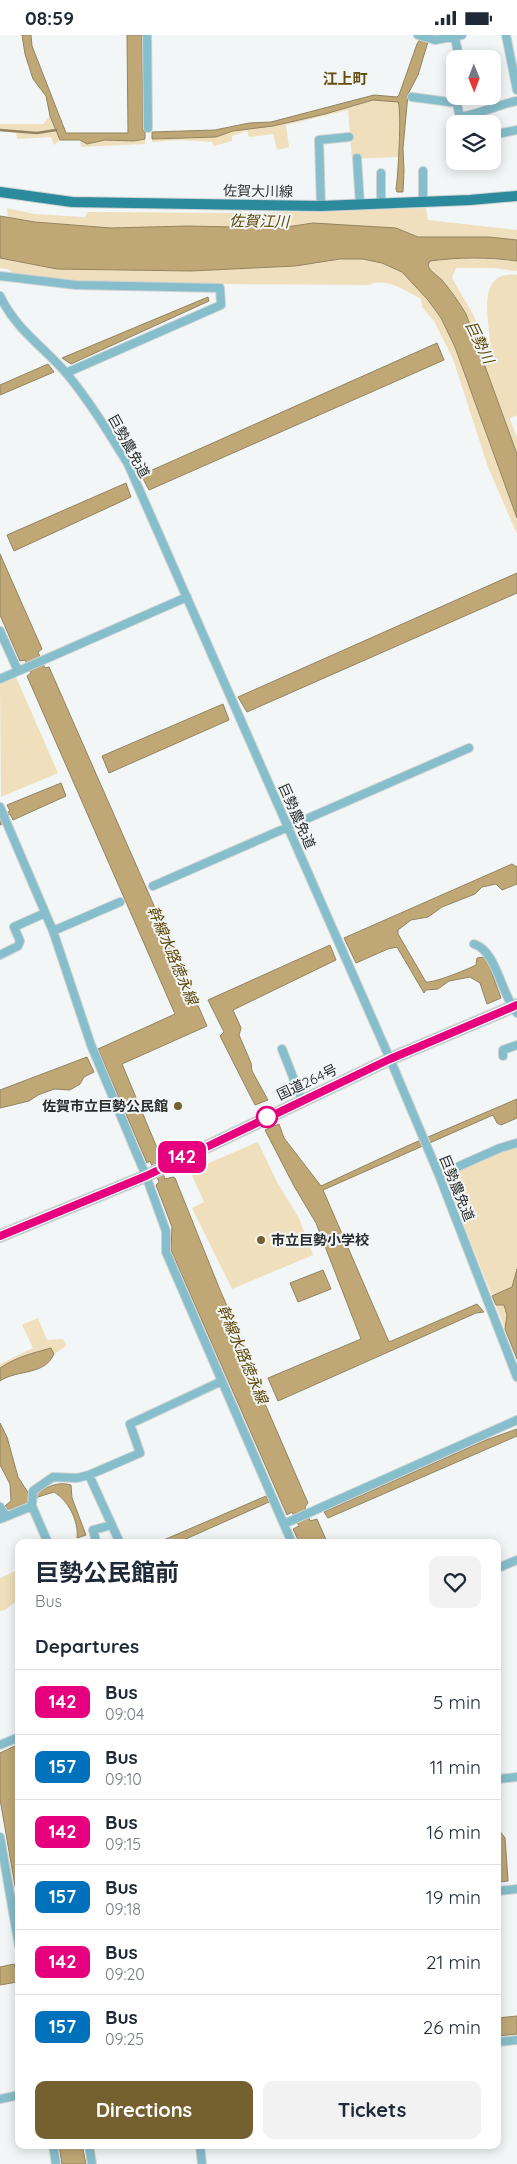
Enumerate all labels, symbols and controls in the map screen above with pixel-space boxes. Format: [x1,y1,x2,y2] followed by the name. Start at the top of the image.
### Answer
[25,6,74,30] text: 08:59
[446,50,501,105] north arrow
[446,50,501,170] map controls
[322,69,368,88] district label: 江上町
[446,115,501,170] button: layers
[223,181,293,201] street label: 佐賀大川線
[229,211,291,231] water label: 佐賀江川
[462,318,499,368] water label: 巨勢川
[104,411,154,481] street label: 巨勢農免道
[275,780,319,852] street label: 巨勢農免道
[144,903,203,1009] water label: 幹線水路徳永線
[274,1060,340,1104] street label: 国道264号
[42,1097,168,1115] place label: 佐賀市立巨勢公民館
[172,1100,184,1112] marker: 佐賀市立巨勢公民館
[256,1106,278,1128] unlabelled marker
[153,1141,211,1173] line badge: 142
[168,1145,196,1168] text: 142
[436,1152,478,1224] street label: 巨勢農免道
[271,1231,369,1249] place label: 市立巨勢小学校
[255,1234,267,1246] marker: 市立巨勢小学校
[214,1302,273,1408] water label: 幹線水路徳永線
[429,1556,481,1608] button: heart
[35,1557,179,1587] text: 巨勢公民館前
[35,1591,62,1611] text: Bus
[35,1634,139,1658] text: Departures
[105,1680,138,1704] text: Bus
[49,1690,76,1713] text: 142
[433,1690,481,1714] text: 5 min
[105,1704,144,1724] text: 09:04
[105,1745,138,1769] text: Bus
[49,1755,76,1778] text: 157
[429,1755,481,1779] text: 11 min
[105,1769,142,1789] text: 09:10
[105,1810,138,1834] text: Bus
[49,1820,76,1843] text: 142
[426,1820,481,1844] text: 16 min
[105,1834,141,1854] text: 09:15
[105,1875,138,1899] text: Bus
[49,1885,76,1908] text: 157
[426,1885,481,1909] text: 19 min
[105,1899,141,1919] text: 09:18
[105,1940,138,1964] text: Bus
[49,1950,76,1973] text: 142
[426,1950,481,1974] text: 21 min
[105,1964,145,1984] text: 09:20
[105,2005,138,2029] text: Bus
[49,2015,76,2038] text: 157
[423,2015,481,2039] text: 26 min
[105,2029,144,2049] text: 09:25
[35,2081,253,2139] button: Directions
[263,2081,481,2139] button: Tickets

